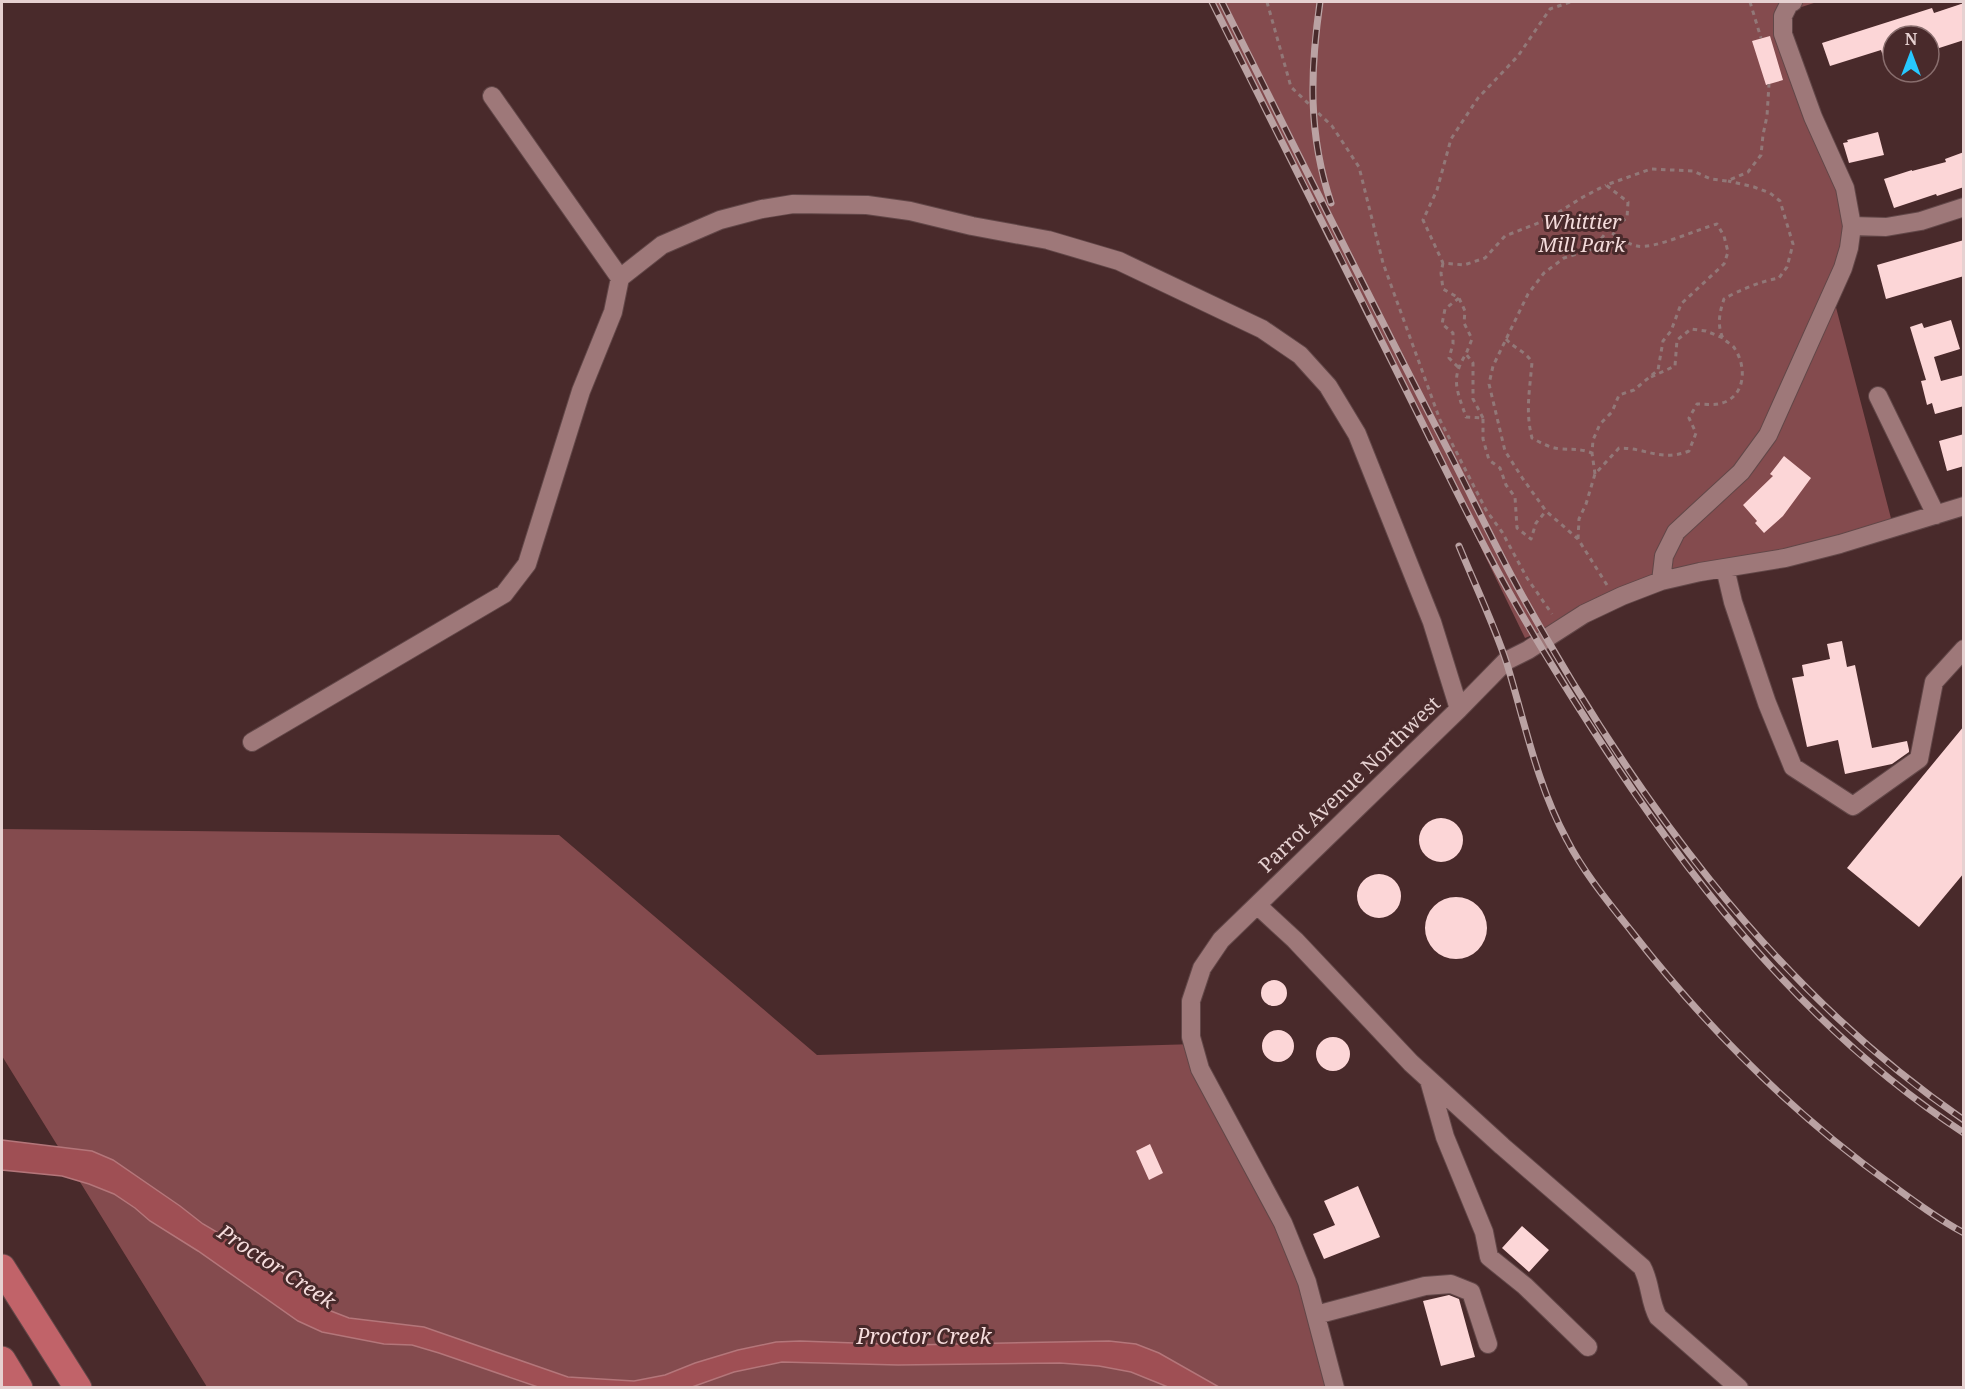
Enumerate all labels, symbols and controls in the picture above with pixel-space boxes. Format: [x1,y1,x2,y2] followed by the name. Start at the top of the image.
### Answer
[1881,24,1941,84] north arrow
[1905,28,1918,50] text: N
[1538,208,1626,258] park label: Whittier Mill Park
[1252,690,1446,878] street label: Parrot Avenue Northwest
[212,1217,342,1315] water label: Proctor Creek
[855,1322,993,1350] water label: Proctor Creek

